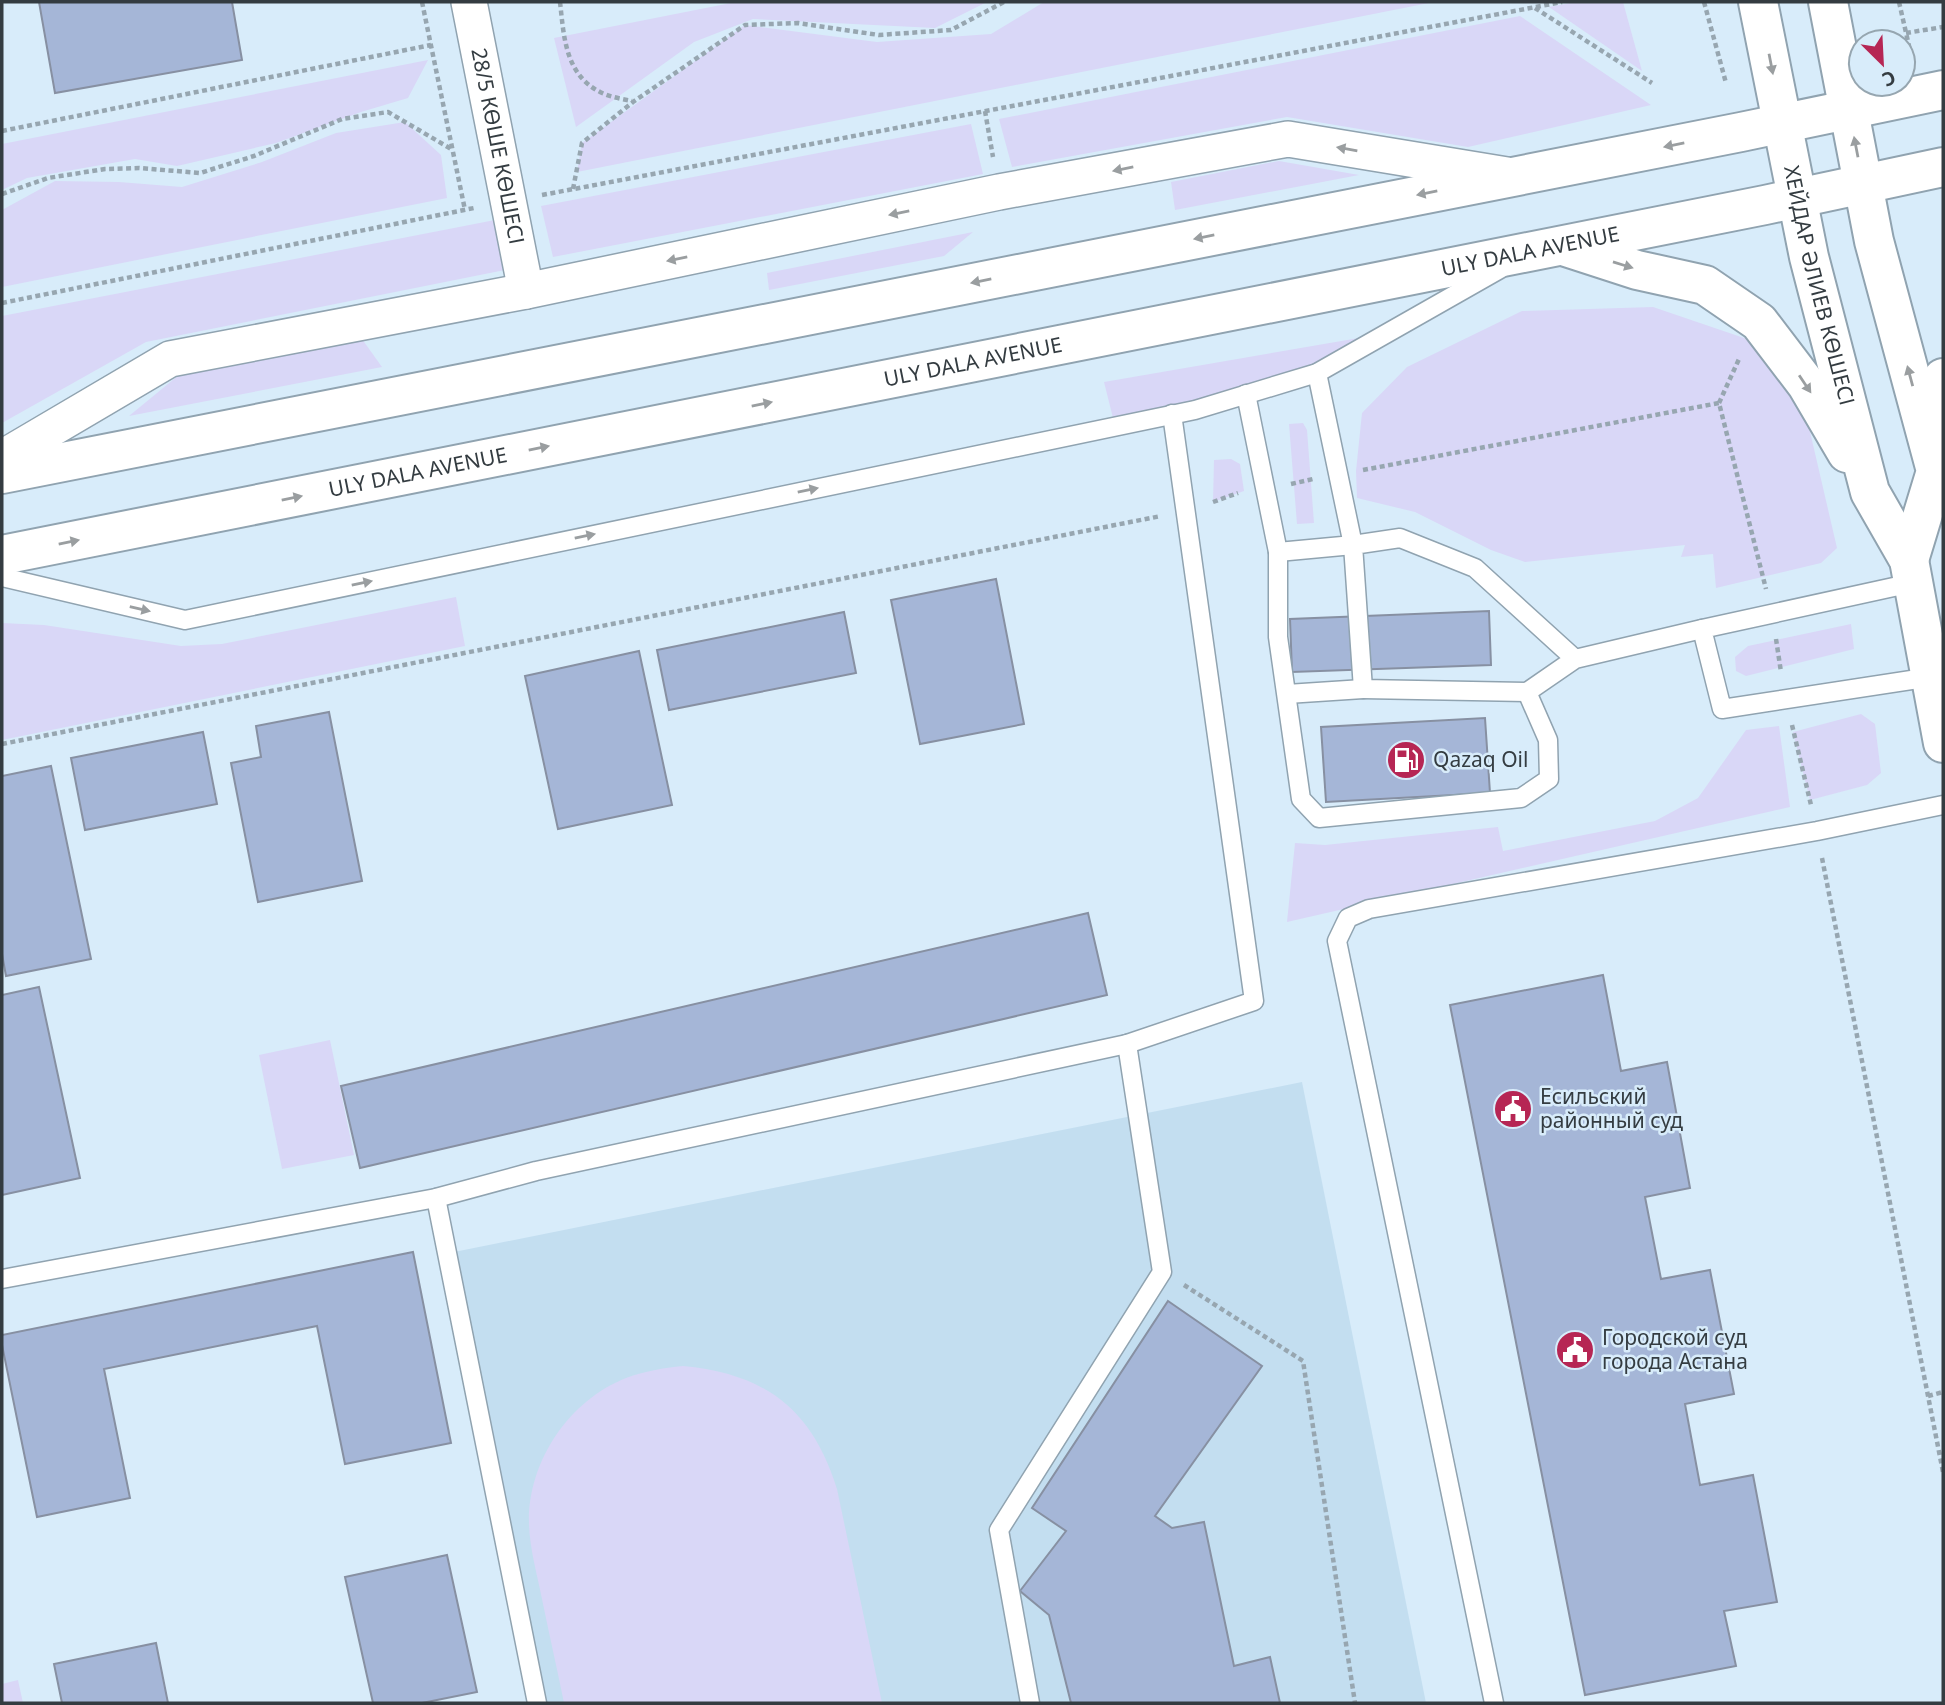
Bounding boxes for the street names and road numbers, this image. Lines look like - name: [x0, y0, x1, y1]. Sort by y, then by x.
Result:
- street label: 28/5 КӨШЕ КӨШЕСІ: [465, 46, 531, 247]
- street label: ХЕЙДАР ӘЛИЕВ КӨШЕСІ: [1778, 163, 1862, 408]
- street label: ULY DALA AVENUE: [1438, 219, 1622, 282]
- street label: ULY DALA AVENUE: [881, 330, 1064, 393]
- street label: ULY DALA AVENUE: [326, 440, 509, 503]

